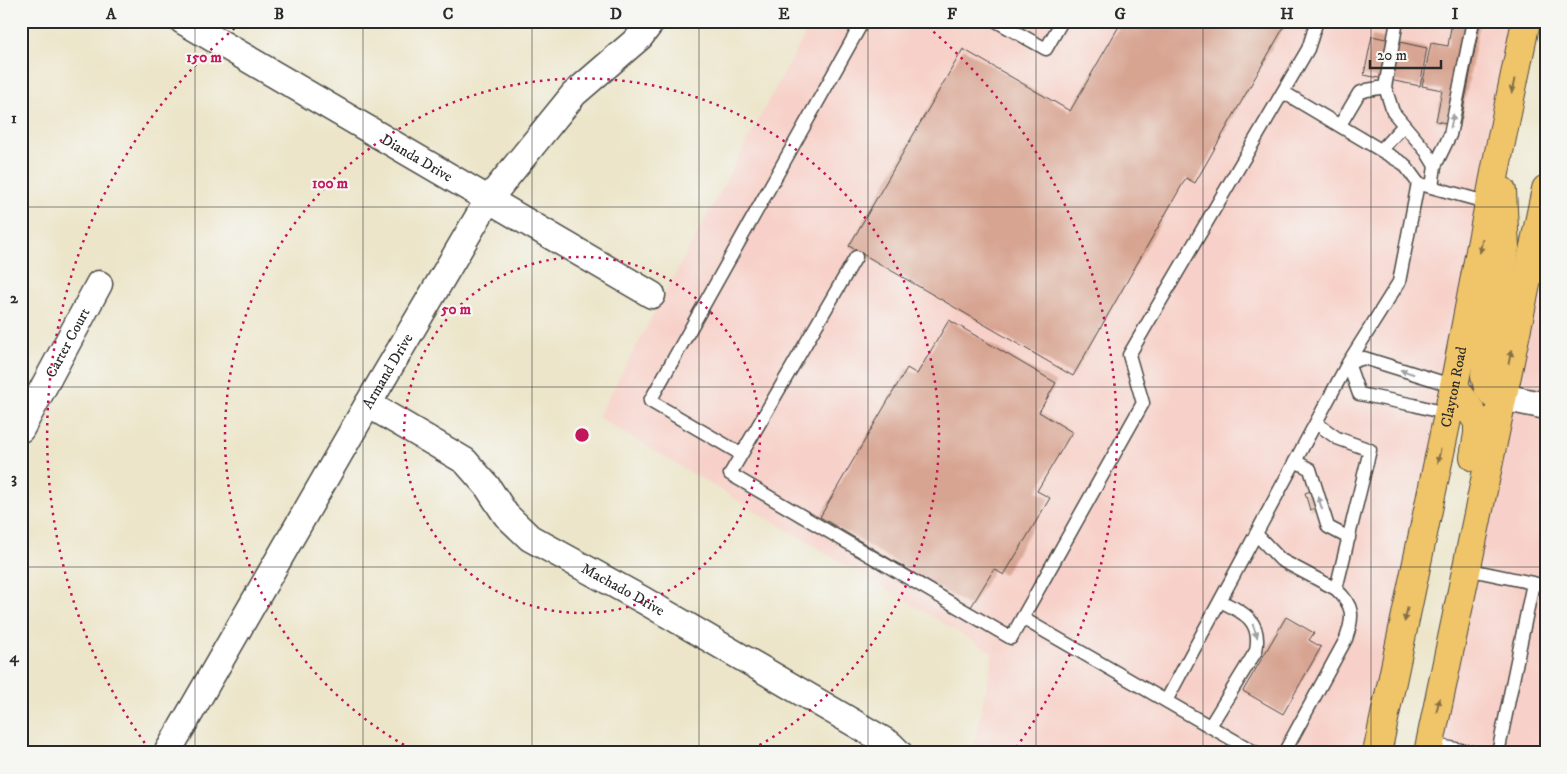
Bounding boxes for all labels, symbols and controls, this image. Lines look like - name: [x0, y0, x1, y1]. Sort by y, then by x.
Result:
- text: A: [105, 4, 117, 24]
- text: B: [274, 4, 284, 24]
- text: C: [443, 4, 453, 24]
- text: D: [610, 4, 622, 24]
- text: E: [778, 4, 790, 24]
- text: F: [947, 4, 957, 24]
- text: G: [1114, 4, 1126, 24]
- text: H: [1280, 4, 1294, 24]
- text: I: [1452, 4, 1459, 24]
- scale bar: [1370, 38, 1441, 70]
- text: 20 m: [1377, 46, 1407, 65]
- text: 150 m: [186, 48, 222, 67]
- one-way arrow: [1509, 79, 1517, 94]
- text: 1: [11, 108, 17, 128]
- one-way arrow: [1449, 113, 1457, 129]
- street label: Dianda Drive: [378, 129, 456, 186]
- text: 100 m: [312, 174, 349, 193]
- one-way arrow: [1477, 238, 1485, 253]
- text: 2: [10, 288, 19, 308]
- text: 50 m: [440, 300, 472, 319]
- street label: Carter Court: [41, 304, 94, 381]
- street label: Armand Drive: [358, 330, 417, 412]
- street label: Clayton Road: [1436, 344, 1471, 429]
- one-way arrow: [1507, 349, 1515, 365]
- one-way arrow: [1400, 368, 1415, 376]
- centre of rings: [573, 426, 591, 444]
- one-way arrow: [1435, 449, 1443, 464]
- text: 3: [11, 468, 17, 488]
- one-way arrow: [1316, 495, 1324, 510]
- street label: Machado Drive: [578, 559, 668, 620]
- one-way arrow: [1402, 608, 1410, 623]
- one-way arrow: [1251, 624, 1259, 639]
- text: 4: [8, 647, 19, 667]
- one-way arrow: [1434, 697, 1442, 713]

